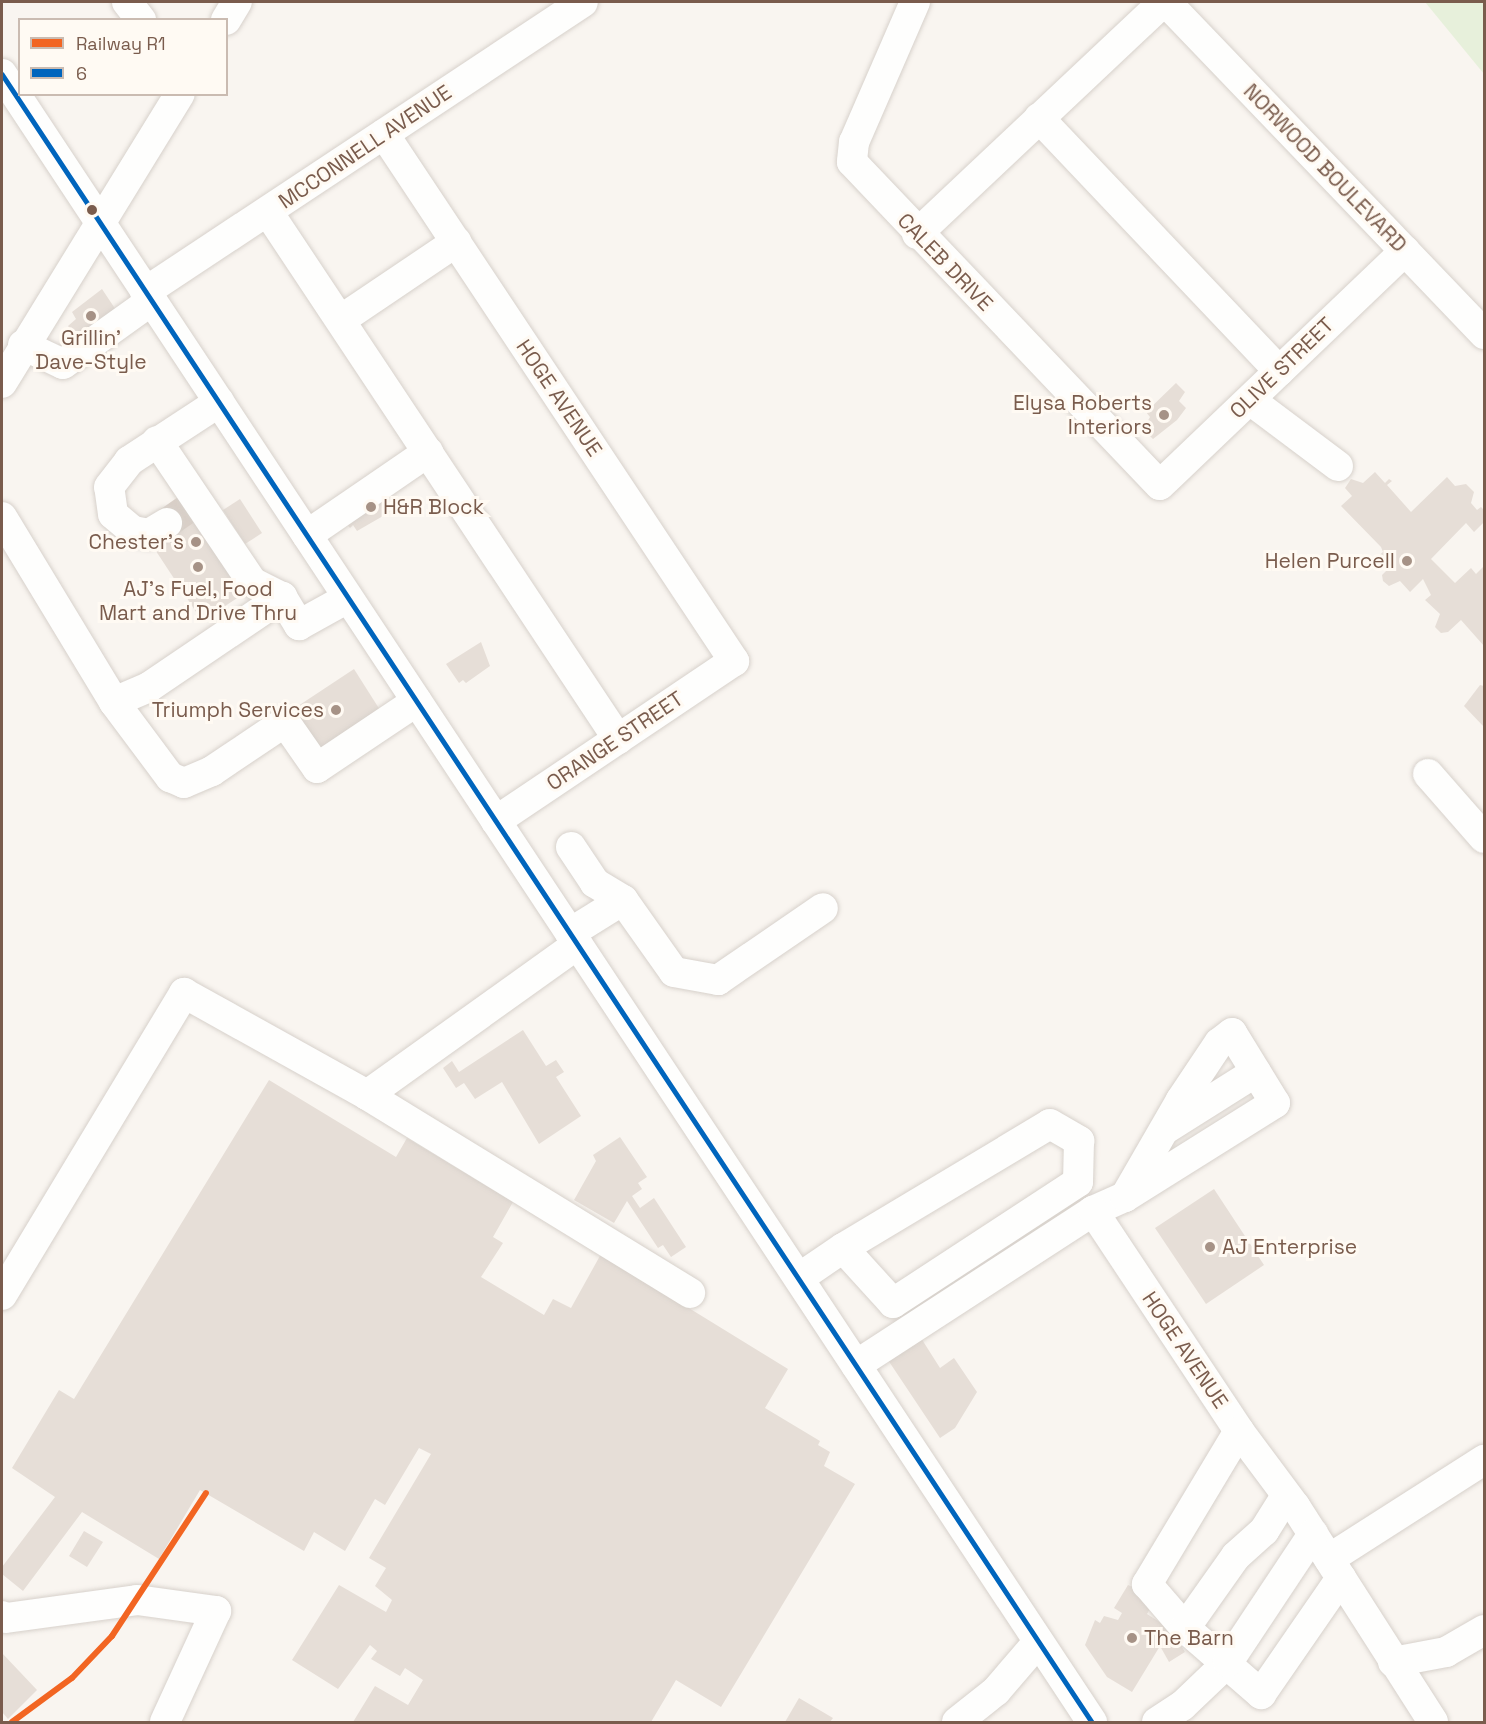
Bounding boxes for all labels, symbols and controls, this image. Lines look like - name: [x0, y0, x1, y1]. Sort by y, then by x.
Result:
- legend: [18, 18, 228, 96]
- text: Railway R1: [76, 32, 165, 55]
- text: 6: [76, 62, 87, 85]
- street label: NORWOOD BOULEVARD: [1238, 79, 1412, 257]
- street label: MCCONNELL AVENUE: [273, 80, 457, 214]
- unlabelled marker: [86, 204, 98, 216]
- street label: CALEB DRIVE: [892, 208, 998, 316]
- marker: Grillin' Dave-Style: [84, 309, 98, 323]
- street label: OLIVE STREET: [1225, 312, 1339, 424]
- place label: Grillin' Dave-Style: [35, 325, 147, 375]
- street label: HOGE AVENUE: [511, 335, 607, 461]
- place label: Elysa Roberts Interiors: [1013, 390, 1152, 440]
- marker: Elysa Roberts Interiors: [1157, 408, 1171, 422]
- place label: H&R Block: [383, 494, 484, 520]
- marker: H&R Block: [364, 500, 378, 514]
- place label: Chester's: [88, 529, 184, 555]
- marker: Chester's: [189, 535, 203, 549]
- place label: Helen Purcell: [1265, 548, 1395, 574]
- marker: Helen Purcell: [1400, 554, 1414, 568]
- marker: AJ’s Fuel, Food Mart and Drive Thru: [191, 560, 205, 574]
- place label: AJ’s Fuel, Food Mart and Drive Thru: [99, 576, 297, 626]
- street label: ORANGE STREET: [542, 686, 688, 796]
- place label: Triumph Services: [152, 697, 324, 723]
- marker: Triumph Services: [329, 703, 343, 717]
- place label: AJ Enterprise: [1222, 1234, 1357, 1260]
- marker: AJ Enterprise: [1203, 1240, 1217, 1254]
- street label: HOGE AVENUE: [1137, 1287, 1233, 1413]
- place label: The Barn: [1144, 1625, 1234, 1651]
- marker: The Barn: [1125, 1631, 1139, 1645]

